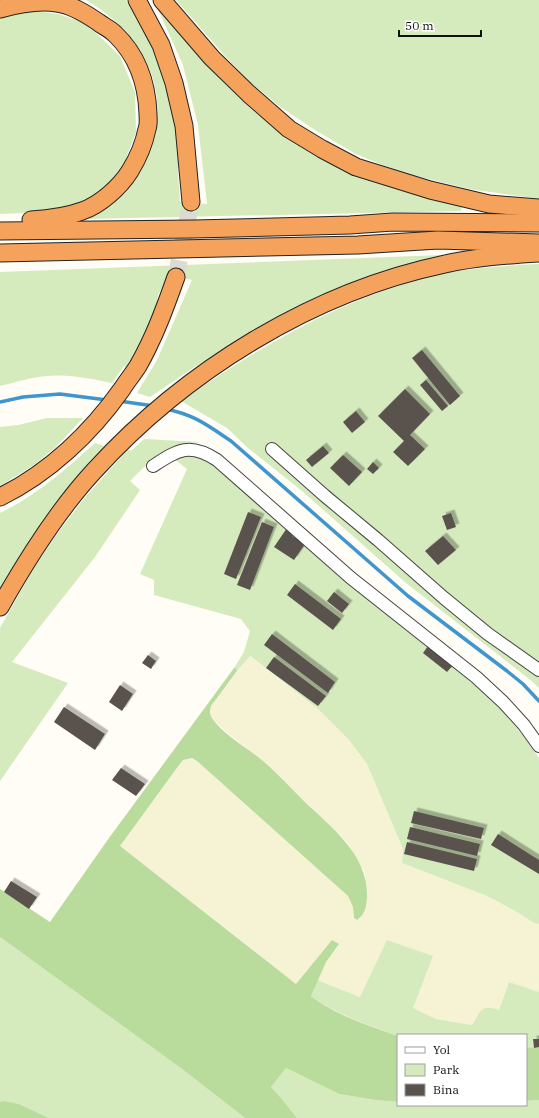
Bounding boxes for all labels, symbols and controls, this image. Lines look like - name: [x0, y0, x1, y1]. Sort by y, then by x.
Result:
- scale bar: [399, 12, 481, 38]
- text: 50 m: [405, 18, 434, 33]
- legend: [397, 1034, 527, 1106]
- text: Yol: [433, 1042, 451, 1057]
- text: Park: [433, 1062, 459, 1077]
- text: Bina: [433, 1082, 459, 1097]

